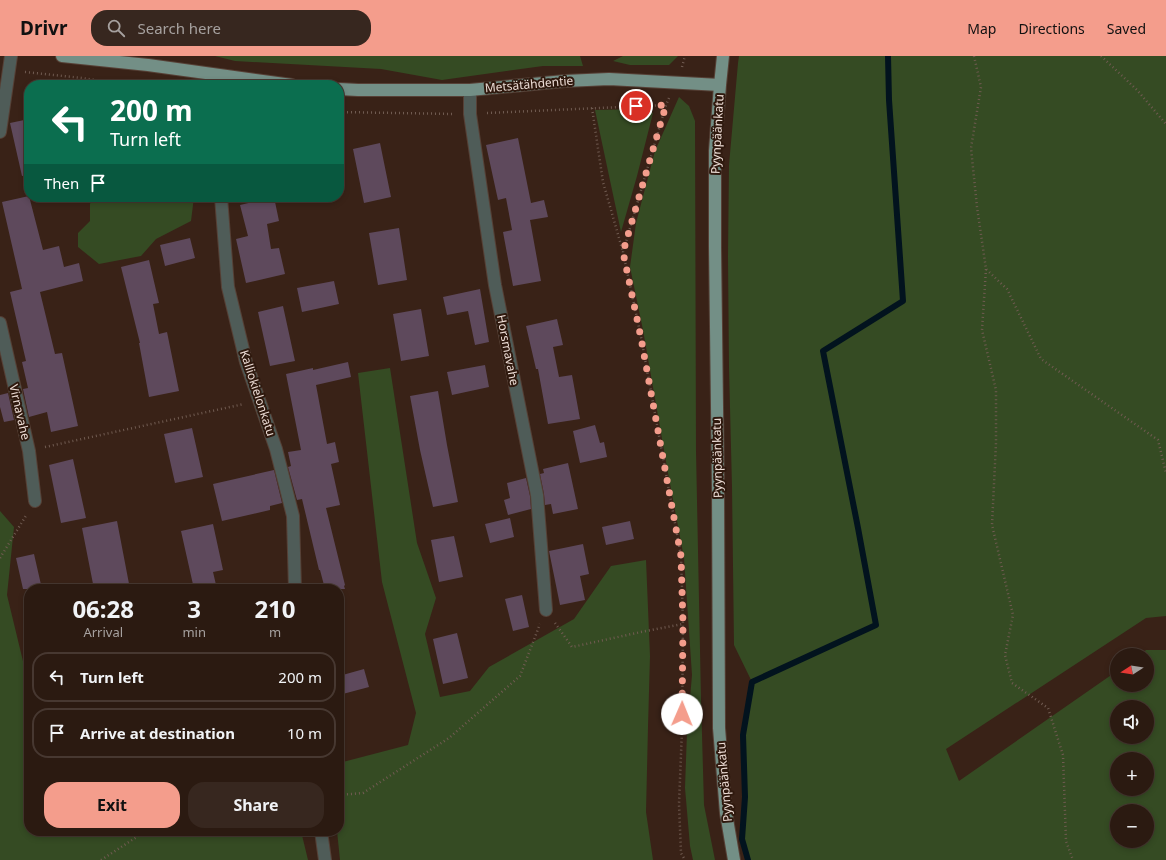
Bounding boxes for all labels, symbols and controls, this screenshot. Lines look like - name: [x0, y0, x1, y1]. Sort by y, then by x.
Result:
- search box: [91, 10, 371, 46]
- text: Drivr: [20, 15, 67, 41]
- icon: search: [105, 17, 127, 39]
- text: Search here: [137, 18, 221, 38]
- text: Map: [967, 19, 996, 38]
- text: Directions: [1018, 19, 1085, 38]
- text: Saved: [1107, 19, 1146, 38]
- street label: Metsätähdentie: [484, 72, 574, 96]
- pin: [619, 89, 653, 123]
- text: 200 m: [110, 91, 193, 129]
- street label: Pyynpäänkatu: [706, 94, 728, 174]
- icon: arrive: [625, 95, 647, 117]
- icon: left: [44, 96, 96, 148]
- text: Turn left: [110, 127, 181, 151]
- icon: arrive: [87, 172, 109, 194]
- text: Then: [44, 173, 79, 193]
- street label: Horsmavahe: [493, 313, 523, 387]
- street label: Kalliokielonkatu: [236, 348, 280, 438]
- street label: Virnavahe: [5, 383, 35, 442]
- street label: Pyynpäänkatu: [708, 418, 726, 498]
- text: 06:28: [72, 592, 134, 625]
- text: 3: [187, 592, 201, 625]
- text: 210: [254, 592, 296, 625]
- text: Arrival: [83, 623, 123, 641]
- text: min: [182, 623, 206, 641]
- text: m: [269, 623, 281, 641]
- north arrow: [1110, 648, 1154, 692]
- map controls: [1110, 648, 1154, 848]
- icon: left: [46, 666, 68, 688]
- text: Turn left: [80, 667, 144, 687]
- text: 200 m: [278, 667, 322, 687]
- position arrow: [661, 693, 703, 735]
- button: sound: [1110, 700, 1154, 744]
- icon: arrive: [46, 722, 68, 744]
- text: Arrive at destination: [80, 723, 235, 743]
- text: 10 m: [287, 723, 322, 743]
- street label: Pyynpäänkatu: [712, 741, 736, 823]
- button: +: [1110, 752, 1154, 796]
- button: Exit: [44, 782, 180, 828]
- button: Share: [188, 782, 324, 828]
- button: −: [1110, 804, 1154, 848]

